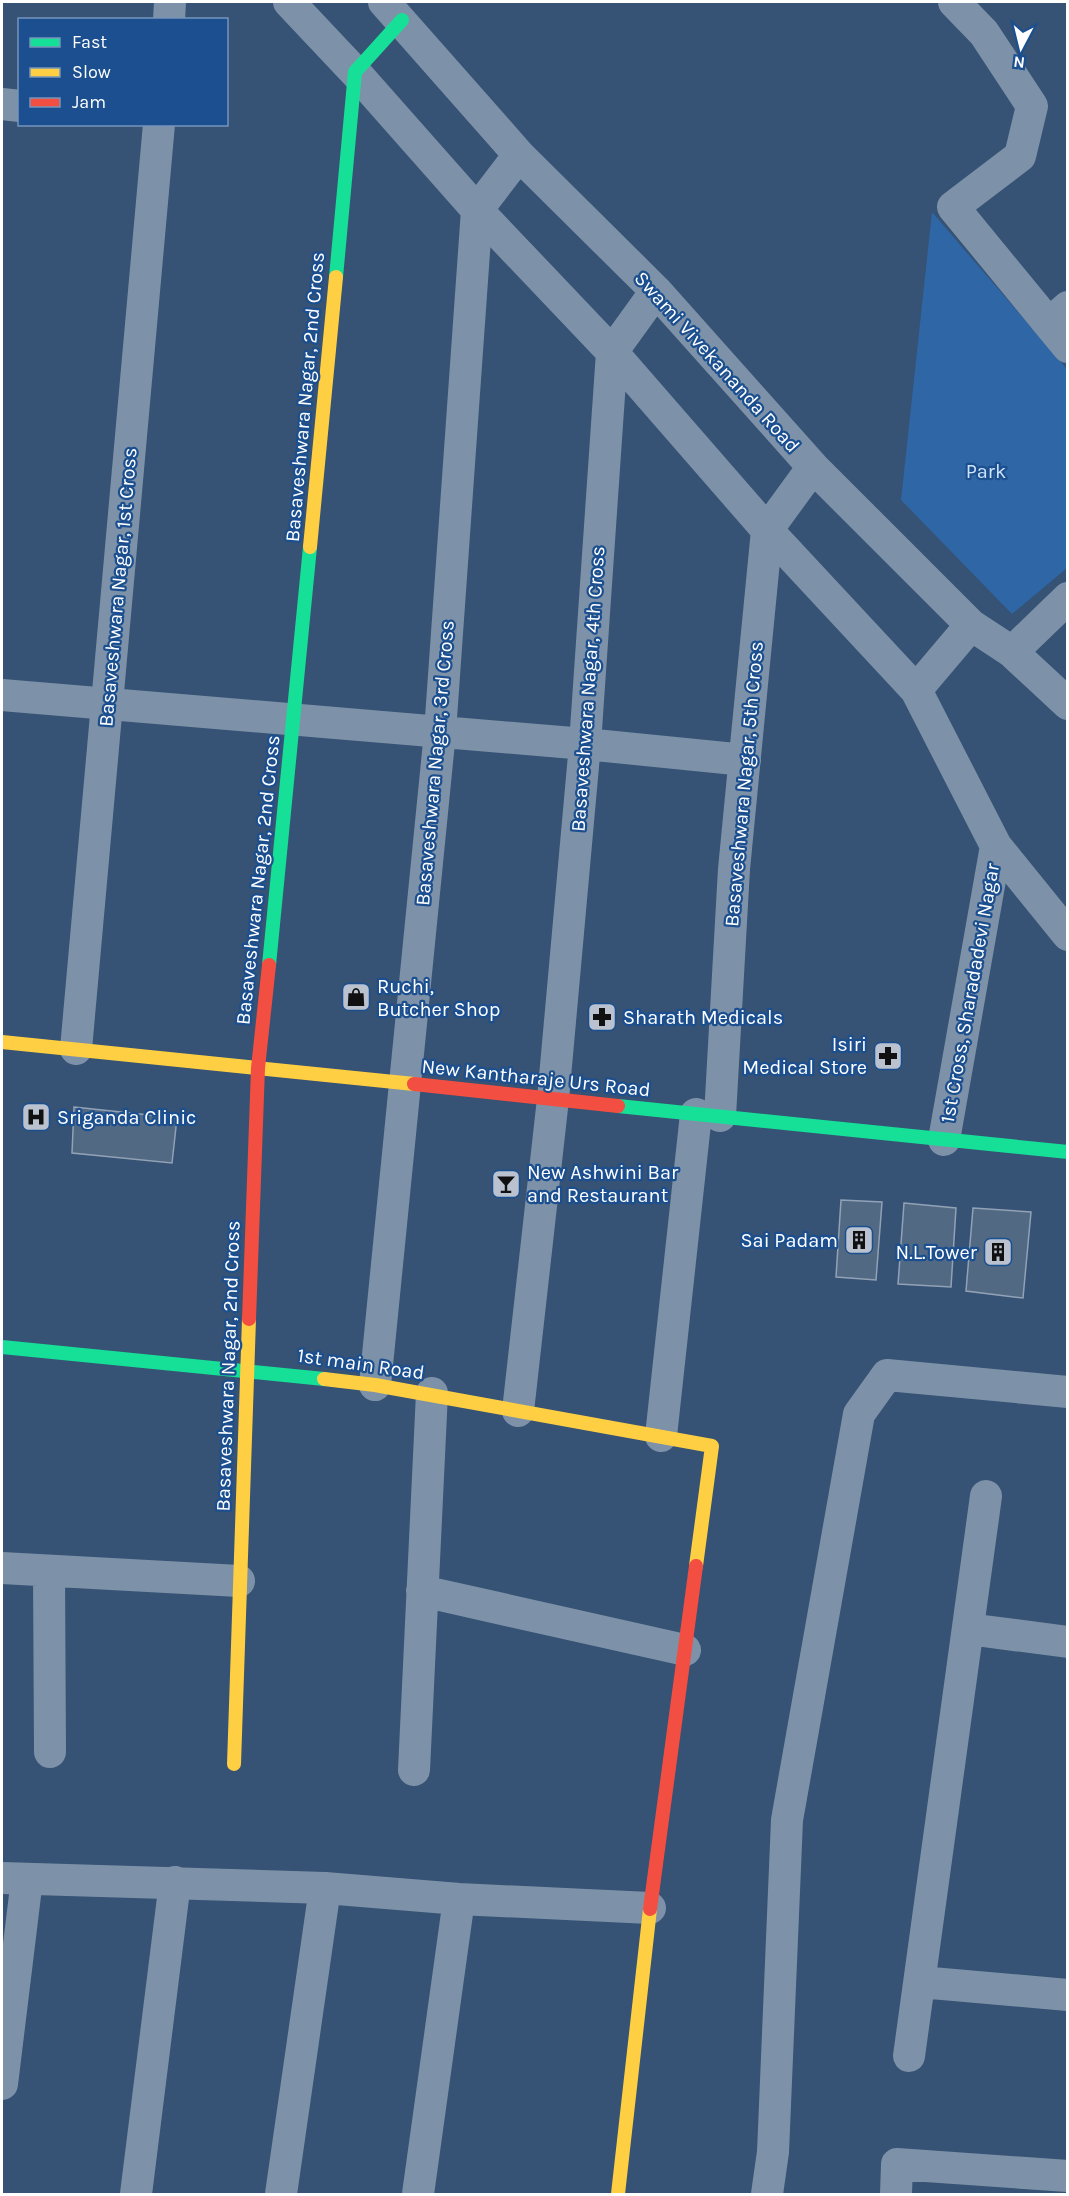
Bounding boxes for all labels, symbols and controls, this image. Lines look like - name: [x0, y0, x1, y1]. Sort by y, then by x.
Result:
- legend: [18, 18, 228, 126]
- north arrow: [991, 18, 1051, 78]
- text: Fast: [72, 31, 107, 53]
- text: N: [1012, 52, 1026, 73]
- text: Slow: [72, 61, 111, 83]
- text: Jam: [72, 91, 106, 113]
- street label: Basaveshwara Nagar, 2nd Cross: [281, 251, 329, 543]
- street label: Swami Vivekananda Road: [630, 267, 804, 457]
- street label: Basaveshwara Nagar, 1st Cross: [94, 446, 142, 728]
- park label: Park: [966, 460, 1006, 483]
- street label: Basaveshwara Nagar, 4th Cross: [567, 545, 609, 833]
- street label: Basaveshwara Nagar, 3rd Cross: [411, 619, 459, 907]
- street label: Basaveshwara Nagar, 5th Cross: [720, 640, 768, 928]
- street label: Basaveshwara Nagar, 2nd Cross: [231, 734, 285, 1026]
- street label: 1st Cross, Sharadadevi Nagar: [936, 861, 1004, 1125]
- place label: Ruchi, Butcher Shop: [377, 975, 500, 1021]
- shop icon: Ruchi, Butcher Shop: [340, 981, 372, 1013]
- pharmacy icon: Sharath Medicals: [586, 1001, 618, 1033]
- place label: Sharath Medicals: [623, 1006, 783, 1029]
- place label: Isiri Medical Store: [742, 1033, 867, 1079]
- pharmacy icon: Isiri Medical Store: [872, 1040, 904, 1072]
- street label: New Kantharaje Urs Road: [420, 1055, 652, 1101]
- hospital icon: Sriganda Clinic: [20, 1101, 52, 1133]
- place label: Sriganda Clinic: [57, 1106, 196, 1129]
- place label: New Ashwini Bar and Restaurant: [527, 1161, 679, 1207]
- bar icon: New Ashwini Bar and Restaurant: [490, 1168, 522, 1200]
- street label: Basaveshwara Nagar, 2nd Cross: [211, 1220, 245, 1512]
- building icon: Sai Padam: [843, 1224, 875, 1256]
- place label: Sai Padam: [741, 1229, 838, 1252]
- building icon: N.L.Tower: [982, 1236, 1014, 1268]
- place label: N.L.Tower: [895, 1241, 978, 1264]
- street label: 1st main Road: [296, 1344, 426, 1384]

